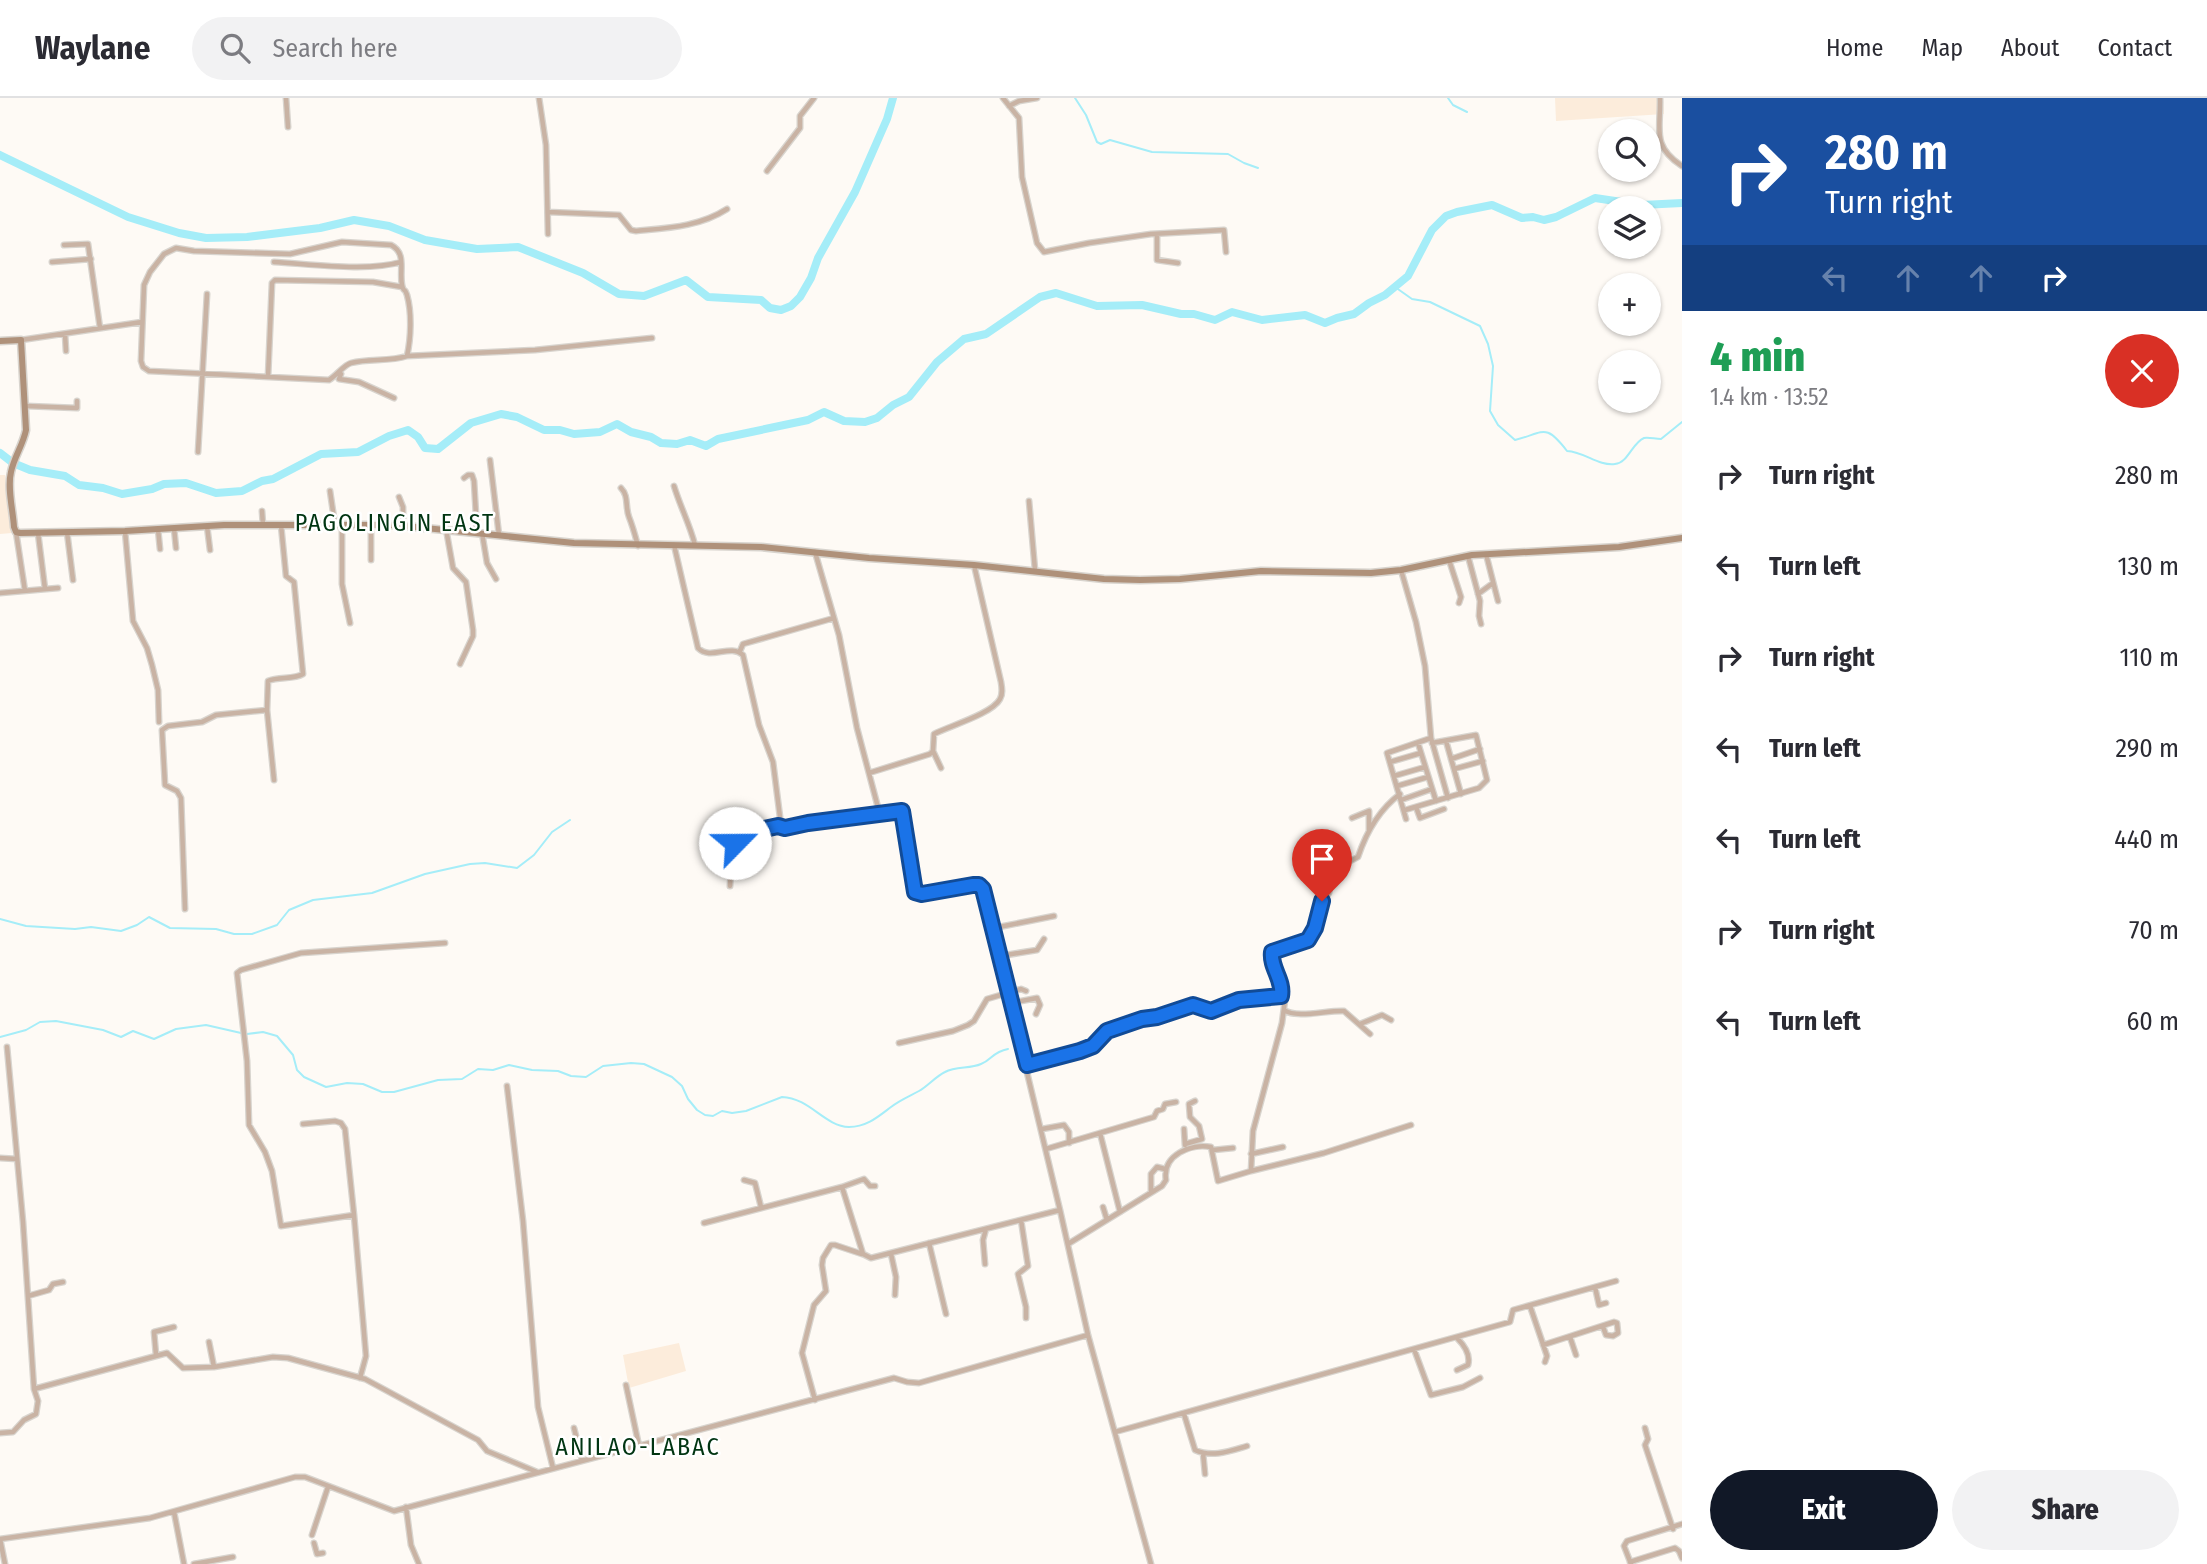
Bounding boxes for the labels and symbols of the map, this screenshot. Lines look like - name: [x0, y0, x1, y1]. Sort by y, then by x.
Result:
- district label: PAGOLINGIN EAST: [295, 509, 495, 537]
- position arrow: [698, 806, 772, 880]
- pin: [1292, 829, 1352, 901]
- district label: ANILAO-LABAC: [555, 1433, 721, 1461]

